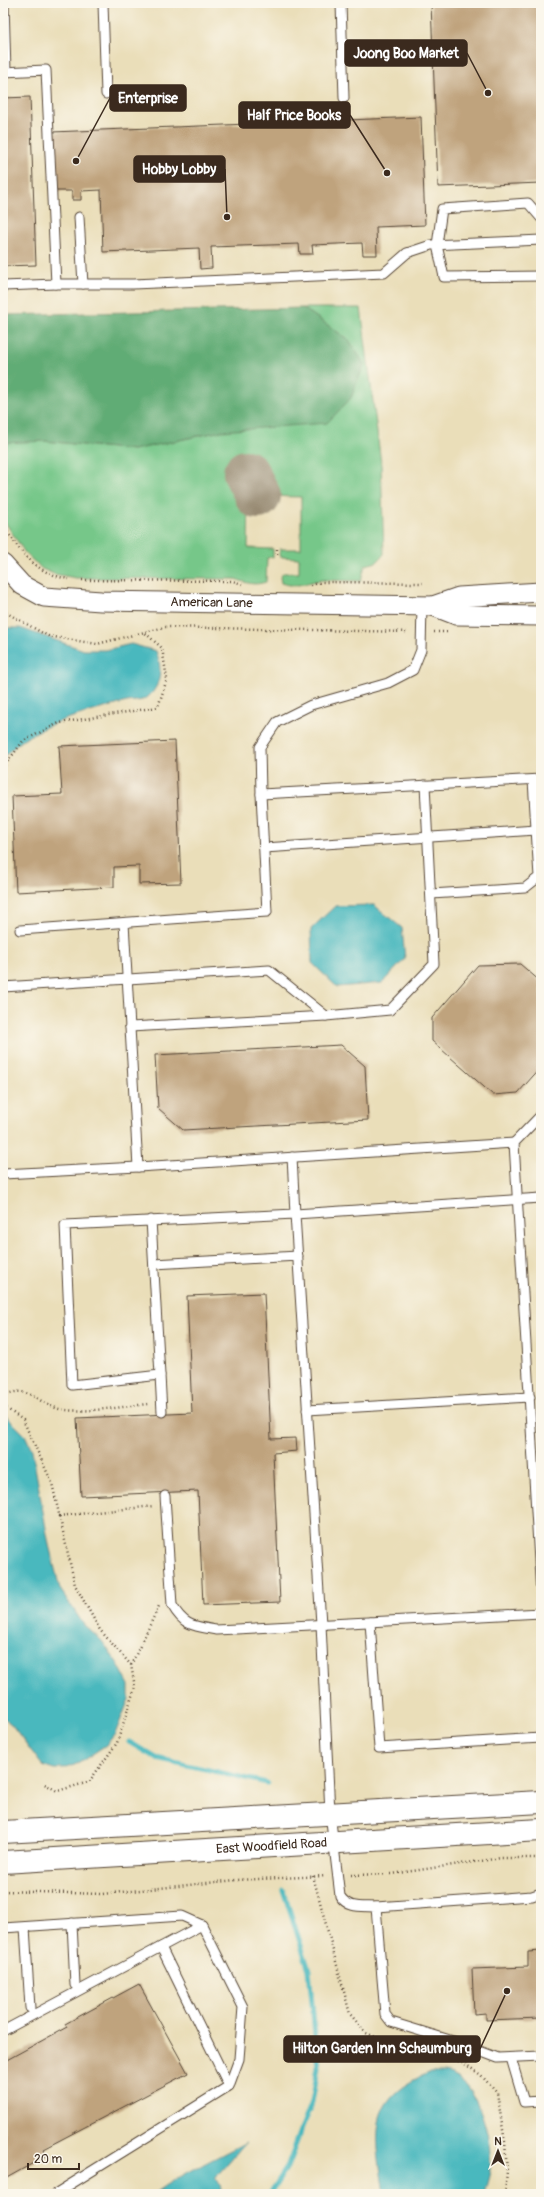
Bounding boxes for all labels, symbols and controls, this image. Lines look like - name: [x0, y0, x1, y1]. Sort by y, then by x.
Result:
- callout: Joong Boo Market: [345, 40, 467, 66]
- text: Joong Boo Market: [353, 45, 459, 62]
- callout: Enterprise: [110, 85, 186, 111]
- text: Enterprise: [118, 90, 179, 107]
- callout: Half Price Books: [239, 102, 350, 128]
- text: Half Price Books: [247, 107, 342, 124]
- callout: Hobby Lobby: [134, 156, 225, 182]
- text: Hobby Lobby: [142, 161, 216, 178]
- street label: American Lane: [170, 594, 253, 611]
- street label: East Woodfield Road: [215, 1835, 328, 1857]
- callout: Hilton Garden Inn Schaumburg: [284, 2036, 480, 2062]
- text: Hilton Garden Inn Schaumburg: [292, 2040, 472, 2057]
- north arrow: [478, 2131, 518, 2171]
- text: N: [494, 2135, 502, 2148]
- scale bar: [28, 2145, 79, 2171]
- text: 20 m: [34, 2152, 63, 2167]

